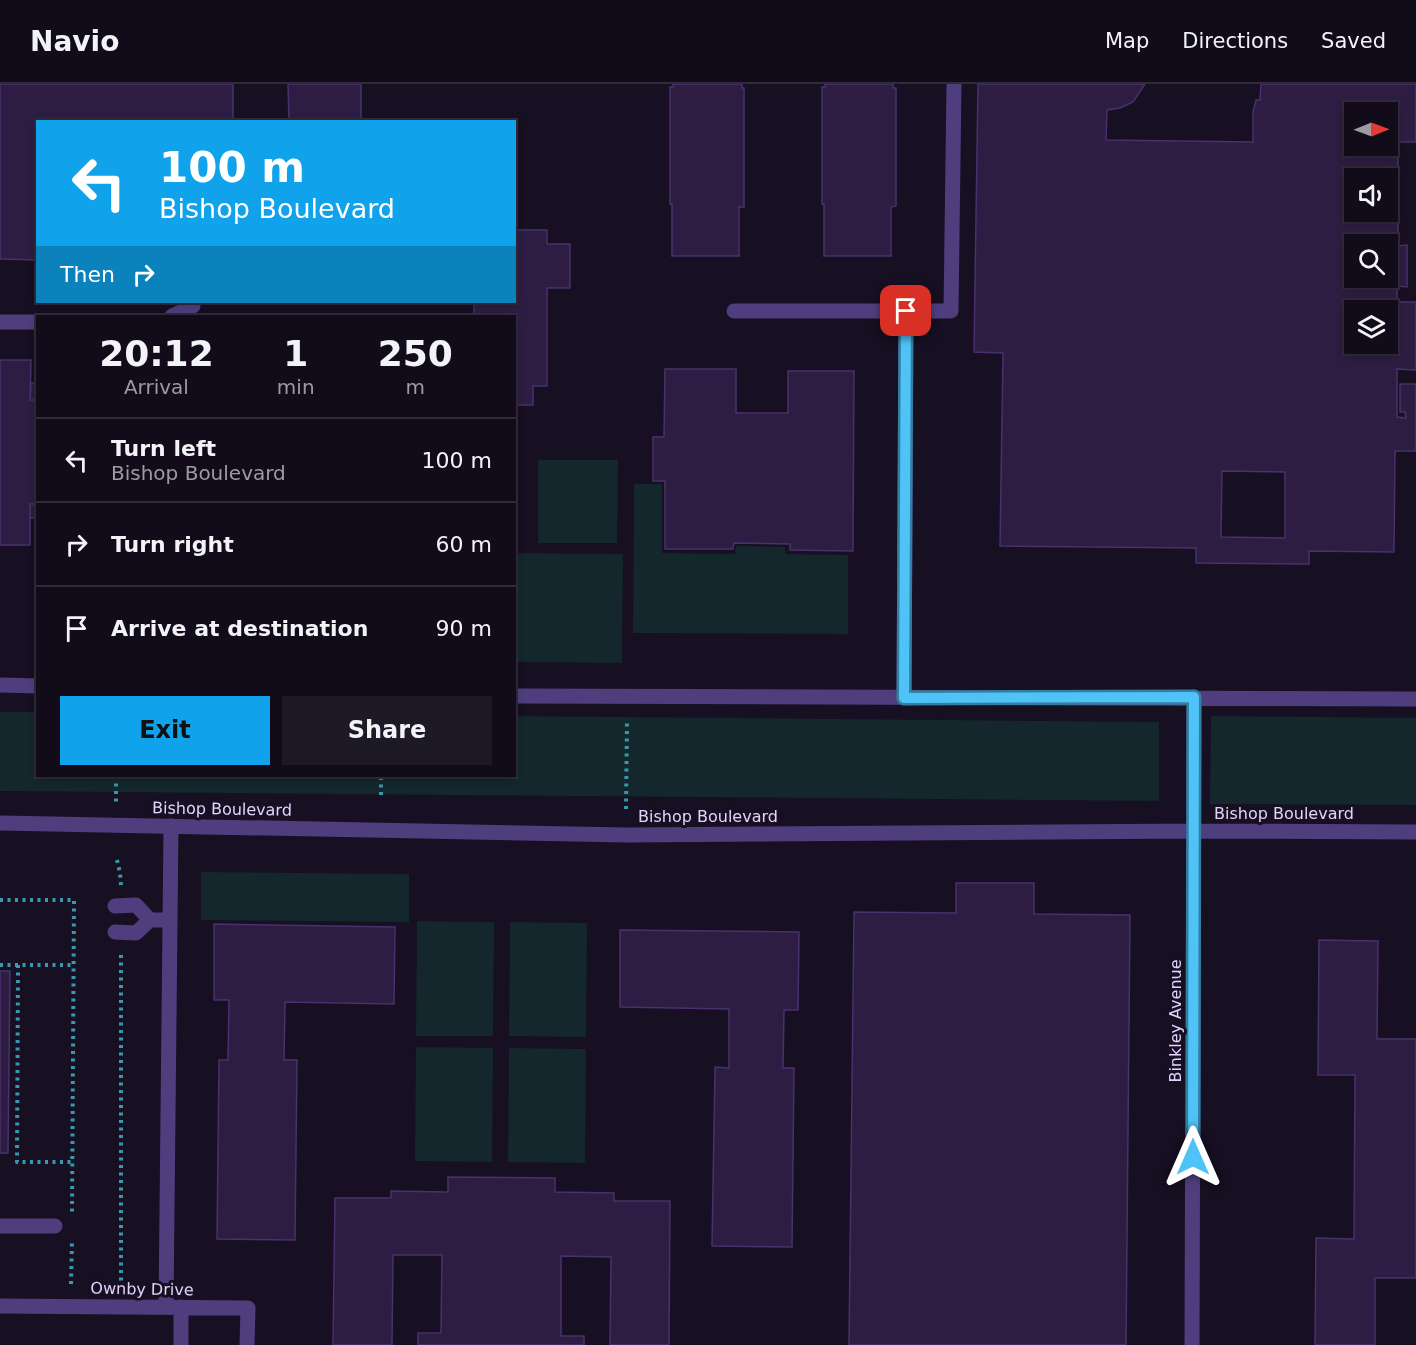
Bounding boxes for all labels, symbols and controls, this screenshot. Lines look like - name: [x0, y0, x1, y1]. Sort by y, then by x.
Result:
- text: Navio: [30, 25, 119, 58]
- text: Map: [1105, 29, 1149, 53]
- text: Directions: [1182, 29, 1288, 53]
- text: Saved: [1321, 29, 1386, 53]
- north arrow: [1344, 102, 1398, 156]
- map controls: [1344, 102, 1398, 354]
- text: 100 m: [159, 143, 305, 192]
- icon: left: [60, 144, 138, 222]
- button: sound: [1344, 168, 1398, 222]
- text: Bishop Boulevard: [159, 193, 395, 224]
- button: search: [1344, 234, 1398, 288]
- icon: right: [127, 258, 160, 291]
- text: Then: [60, 262, 115, 287]
- pin: [880, 285, 931, 336]
- icon: arrive: [889, 294, 922, 327]
- button: layers: [1344, 300, 1398, 354]
- text: 20:12: [99, 333, 214, 374]
- text: 1: [283, 333, 308, 374]
- text: 250: [378, 333, 453, 374]
- text: Arrival: [124, 375, 189, 399]
- text: min: [277, 375, 315, 399]
- text: m: [406, 375, 425, 399]
- text: Turn left: [111, 436, 216, 461]
- icon: left: [60, 444, 93, 477]
- text: 100 m: [422, 448, 492, 473]
- text: Bishop Boulevard: [111, 461, 286, 485]
- icon: right: [60, 528, 93, 561]
- text: Turn right: [111, 532, 234, 557]
- text: 60 m: [436, 532, 492, 557]
- icon: arrive: [60, 612, 93, 645]
- text: Arrive at destination: [111, 616, 368, 641]
- text: 90 m: [436, 616, 492, 641]
- button: Exit: [60, 696, 270, 765]
- button: Share: [282, 696, 492, 765]
- street label: Bishop Boulevard: [152, 798, 292, 820]
- street label: Bishop Boulevard: [1214, 804, 1354, 823]
- street label: Bishop Boulevard: [638, 807, 778, 826]
- street label: Binkley Avenue: [1166, 959, 1185, 1083]
- position arrow: [1161, 1125, 1225, 1189]
- street label: Ownby Drive: [90, 1279, 194, 1299]

